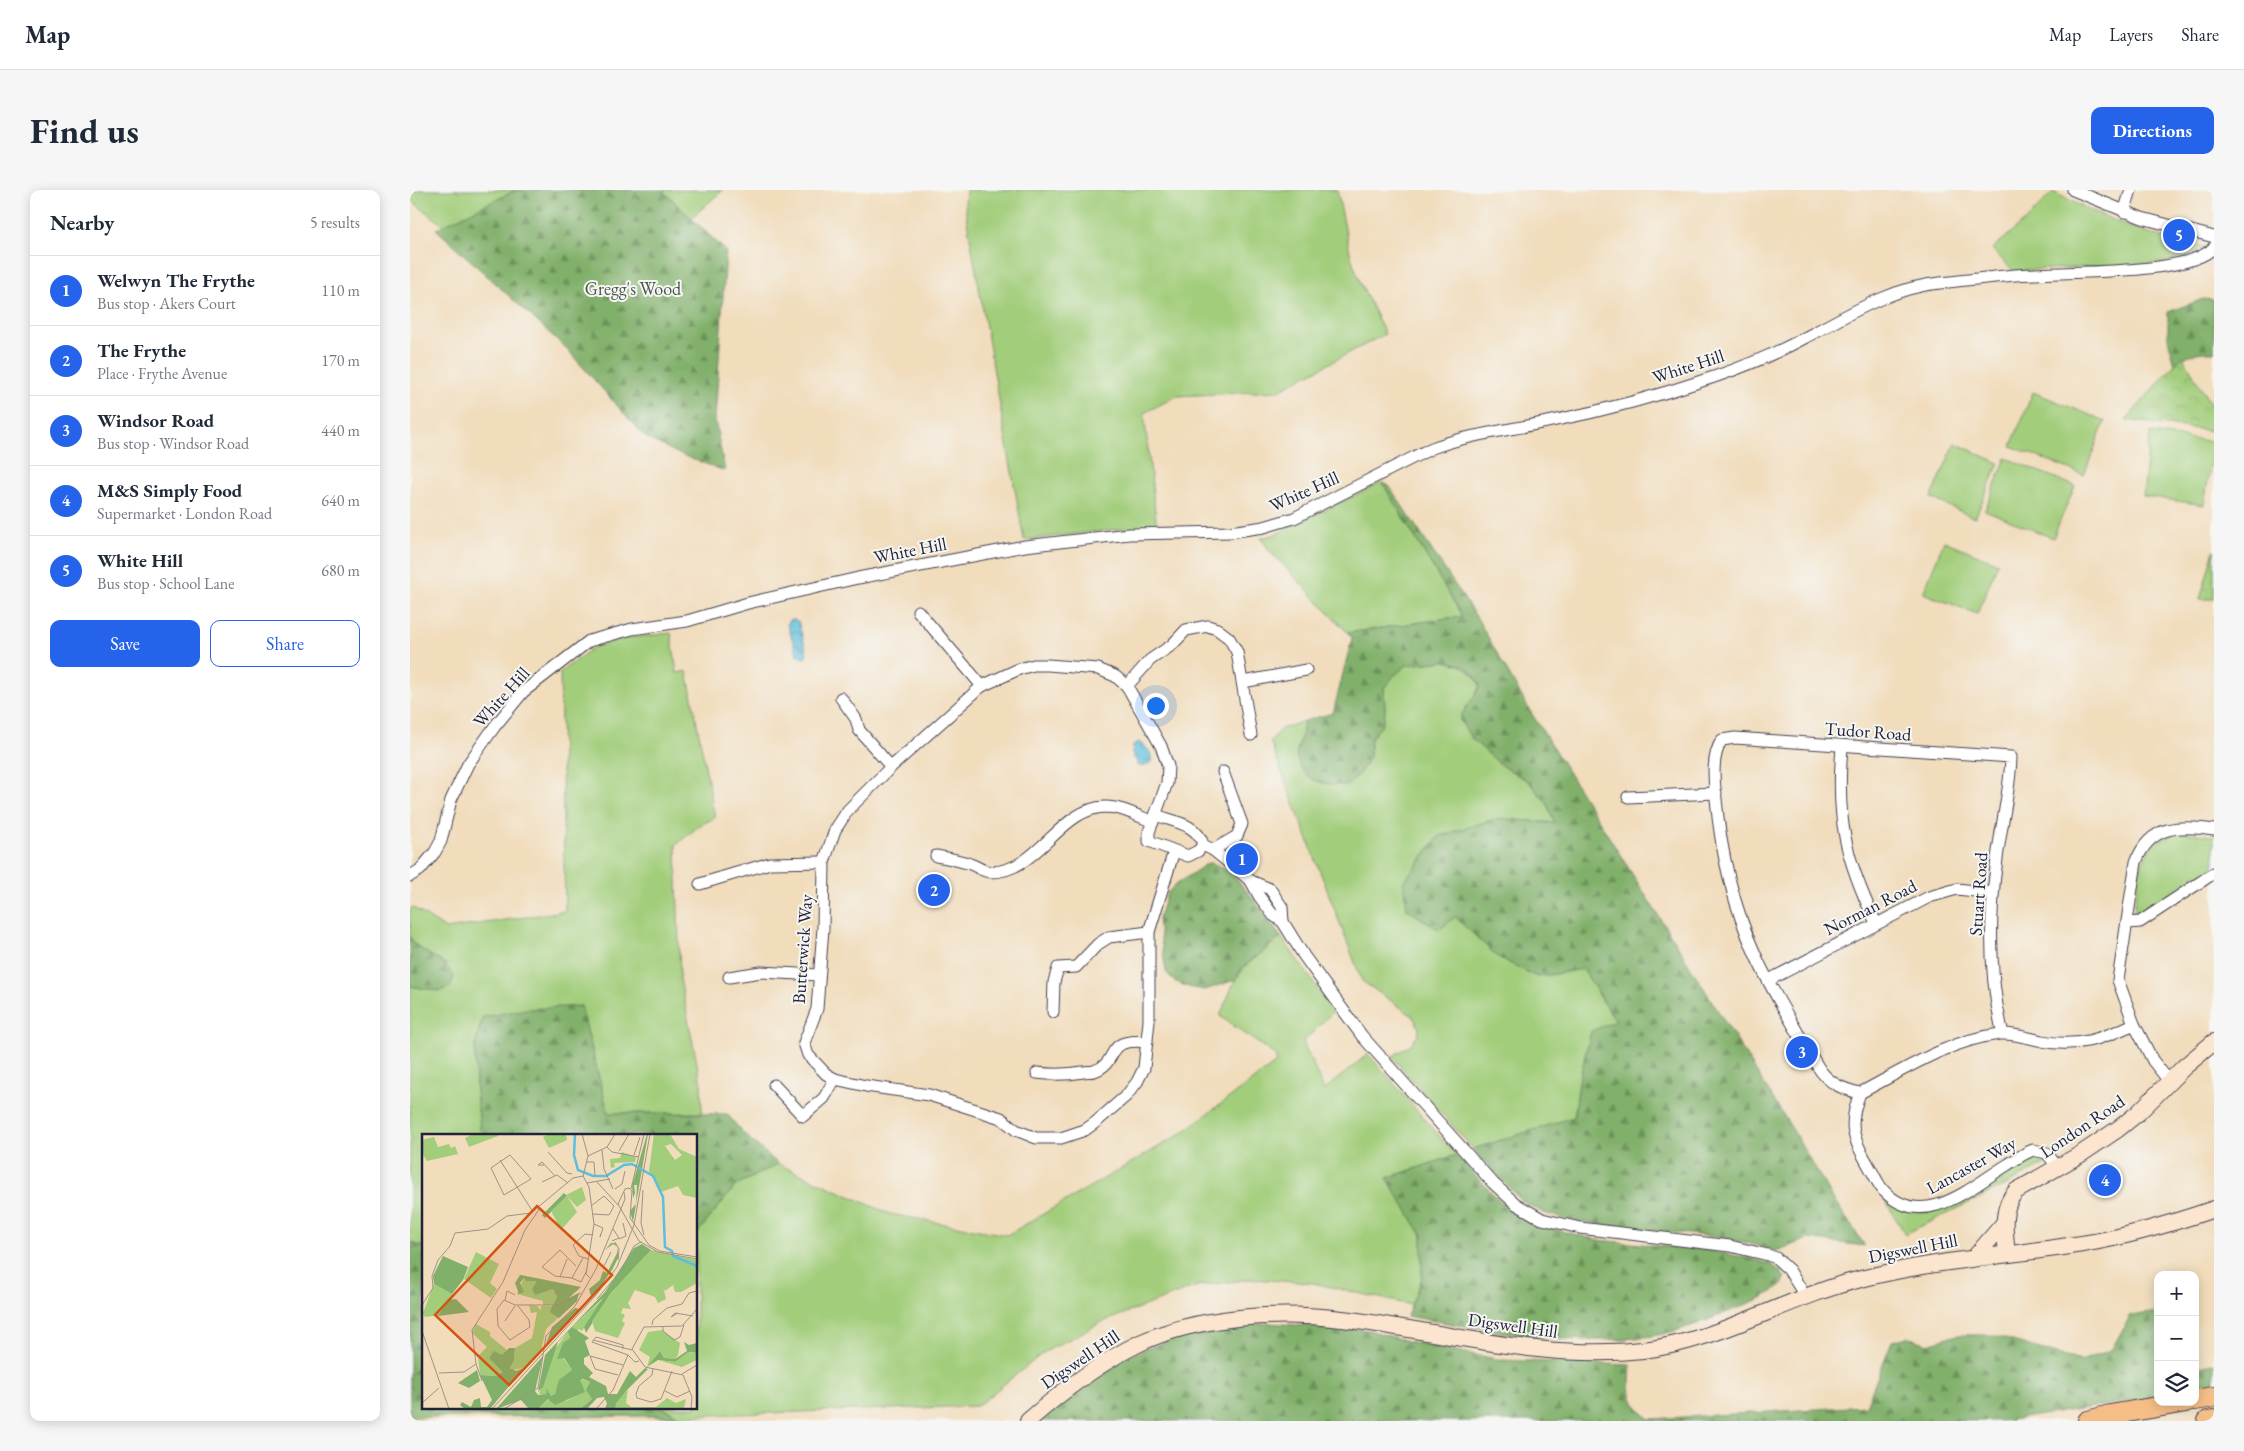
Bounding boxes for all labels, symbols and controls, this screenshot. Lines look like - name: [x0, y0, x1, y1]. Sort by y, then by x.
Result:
- text: Map: [25, 19, 70, 50]
- text: Map: [2049, 23, 2081, 46]
- text: Layers: [2109, 23, 2153, 46]
- text: Share: [2181, 23, 2219, 46]
- button: Directions: [2091, 107, 2214, 154]
- text: Find us: [30, 108, 139, 153]
- text: Nearby: [50, 209, 114, 236]
- text: 5 results: [310, 212, 360, 233]
- pin: 5: [2163, 216, 2195, 254]
- text: Welwyn The Frythe: [97, 268, 255, 293]
- park label: Gregg's Wood: [585, 277, 682, 300]
- text: 1: [62, 280, 70, 301]
- text: 110 m: [321, 280, 360, 301]
- text: Bus stop · Akers Court: [97, 293, 236, 314]
- text: The Frythe: [97, 338, 186, 363]
- street label: White Hill: [1649, 344, 1727, 388]
- text: 2: [62, 350, 70, 371]
- text: 170 m: [321, 350, 360, 371]
- text: Place · Frythe Avenue: [97, 363, 227, 384]
- text: Windsor Road: [97, 408, 214, 433]
- text: 3: [62, 420, 70, 441]
- text: 440 m: [321, 420, 360, 441]
- text: Bus stop · Windsor Road: [97, 433, 249, 454]
- street label: White Hill: [1265, 465, 1343, 517]
- text: M&S Simply Food: [97, 478, 242, 503]
- text: 4: [62, 490, 70, 511]
- text: 640 m: [321, 490, 360, 511]
- text: Supermarket · London Road: [97, 503, 272, 524]
- street label: White Hill: [871, 532, 949, 568]
- text: White Hill: [97, 548, 183, 573]
- text: 5: [62, 560, 70, 581]
- text: 680 m: [321, 560, 360, 581]
- text: Bus stop · School Lane: [97, 573, 234, 594]
- button: Save: [50, 620, 200, 667]
- button: Share: [210, 620, 360, 667]
- street label: White Hill: [468, 662, 534, 732]
- your location: [1143, 693, 1169, 719]
- street label: Tudor Road: [1824, 716, 1913, 746]
- pin: 1: [1226, 840, 1258, 878]
- street label: Stuart Road: [1964, 851, 1992, 937]
- pin: 2: [918, 871, 950, 909]
- street label: Norman Road: [1820, 873, 1921, 940]
- street label: Butterwick Way: [787, 893, 817, 1005]
- pin: 3: [1786, 1033, 1818, 1071]
- street label: London Road: [2035, 1089, 2130, 1163]
- street label: Lancaster Way: [1922, 1131, 2020, 1199]
- inset map: [422, 1134, 698, 1408]
- pin: 4: [2089, 1161, 2121, 1199]
- street label: Digswell Hill: [1866, 1228, 1960, 1268]
- map controls: [2154, 1271, 2199, 1406]
- button: +: [2154, 1271, 2199, 1316]
- street label: Digswell Hill: [1467, 1307, 1559, 1343]
- button: −: [2154, 1316, 2199, 1361]
- street label: Digswell Hill: [1036, 1324, 1124, 1394]
- button: layers: [2154, 1361, 2199, 1406]

